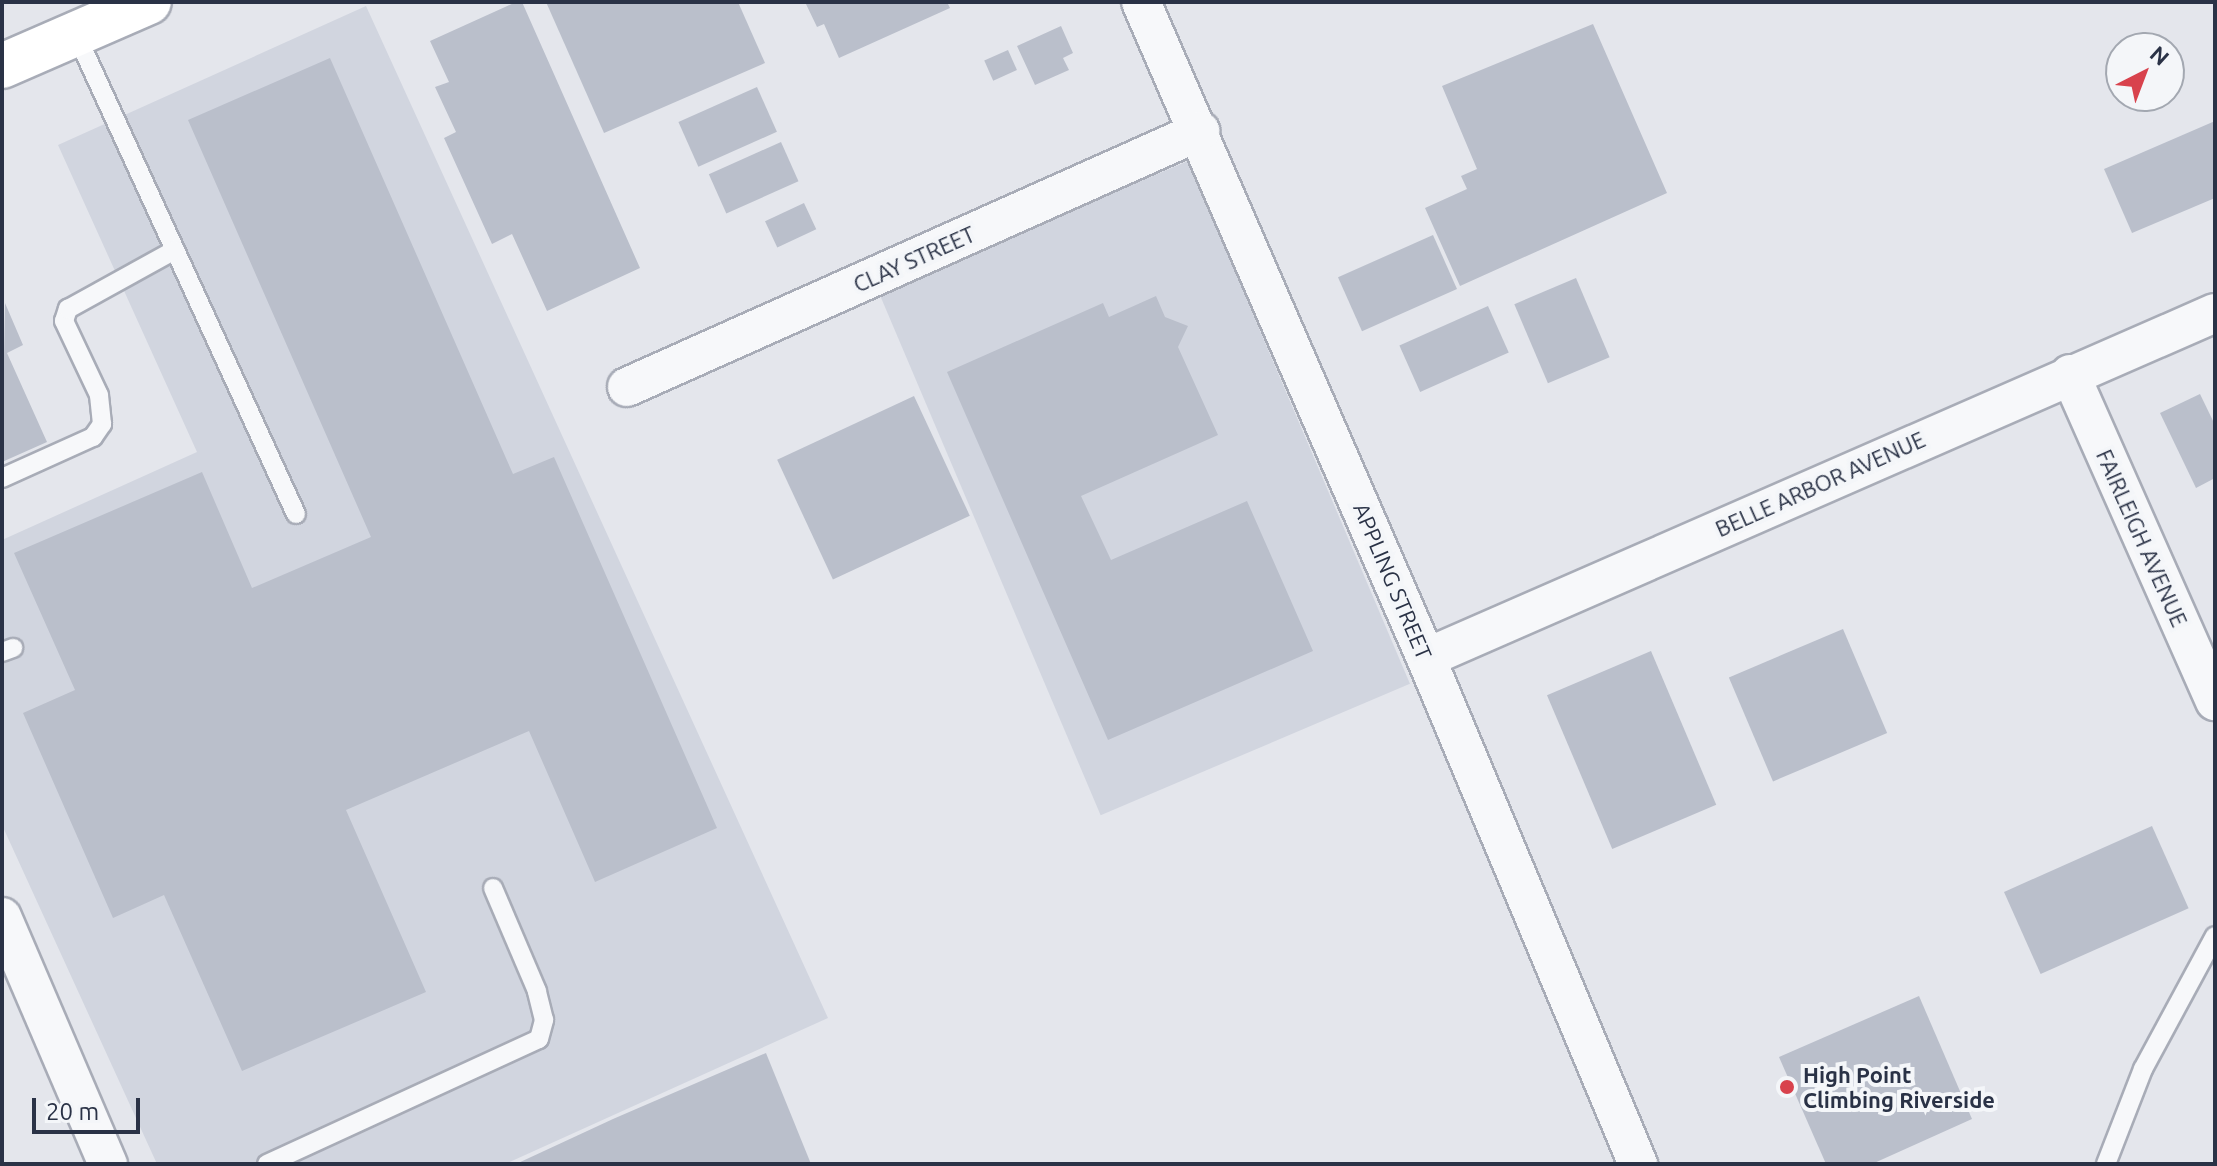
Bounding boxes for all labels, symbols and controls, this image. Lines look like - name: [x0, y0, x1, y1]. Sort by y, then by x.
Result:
- north arrow: [2105, 32, 2185, 112]
- text: N: [2146, 40, 2175, 70]
- street label: CLAY STREET: [849, 220, 979, 298]
- street label: BELLE ARBOR AVENUE: [1711, 426, 1929, 542]
- street label: FAIRLEIGH AVENUE: [2091, 445, 2193, 631]
- street label: APPLING STREET: [1348, 499, 1438, 663]
- place label: High Point Climbing Riverside: [1803, 1061, 1995, 1112]
- marker: High Point Climbing Riverside: [1778, 1078, 1796, 1096]
- scale bar: [36, 1082, 144, 1132]
- text: 20 m: [46, 1098, 99, 1125]

